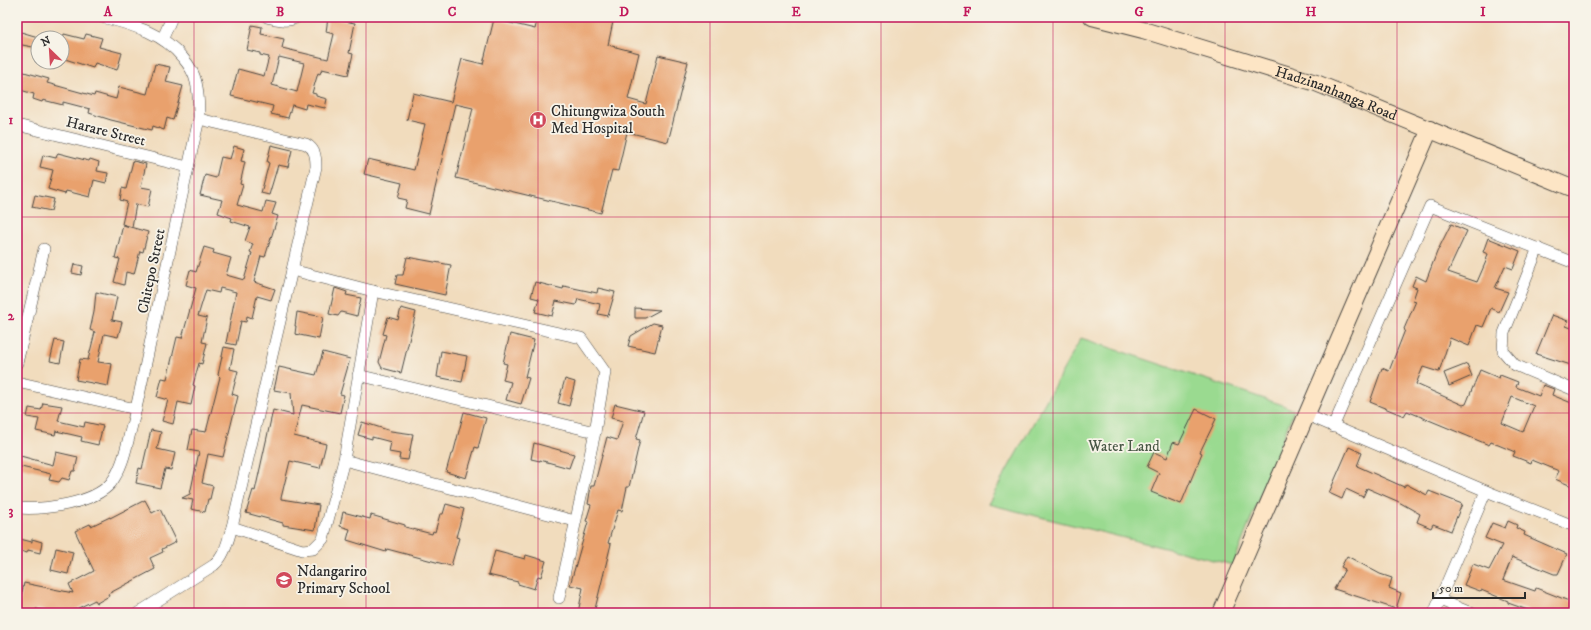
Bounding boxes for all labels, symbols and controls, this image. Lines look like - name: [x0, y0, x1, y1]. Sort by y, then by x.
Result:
- text: A: [103, 4, 113, 20]
- text: B: [276, 4, 284, 20]
- text: C: [448, 4, 457, 20]
- text: D: [619, 4, 629, 20]
- text: E: [791, 4, 801, 20]
- text: F: [963, 4, 972, 20]
- text: G: [1134, 4, 1144, 20]
- text: H: [1306, 4, 1317, 20]
- text: I: [1480, 4, 1486, 20]
- north arrow: [30, 30, 70, 70]
- text: N: [39, 34, 53, 50]
- street label: Hadzinanhanga Road: [1273, 62, 1400, 125]
- place label: Chitungwiza South Med Hospital: [551, 102, 665, 138]
- hospital icon: Chitungwiza South Med Hospital: [528, 110, 548, 130]
- text: 1: [9, 112, 14, 128]
- street label: Harare Street: [64, 112, 148, 151]
- street label: Chitepo Street: [133, 227, 170, 315]
- text: 2: [8, 308, 15, 324]
- park label: Water Land: [1087, 437, 1160, 456]
- text: 3: [9, 503, 14, 519]
- place label: Ndangariro Primary School: [297, 562, 390, 598]
- school or university icon: Ndangariro Primary School: [274, 570, 294, 590]
- scale bar: [1433, 574, 1525, 600]
- text: 50 m: [1439, 581, 1463, 596]

